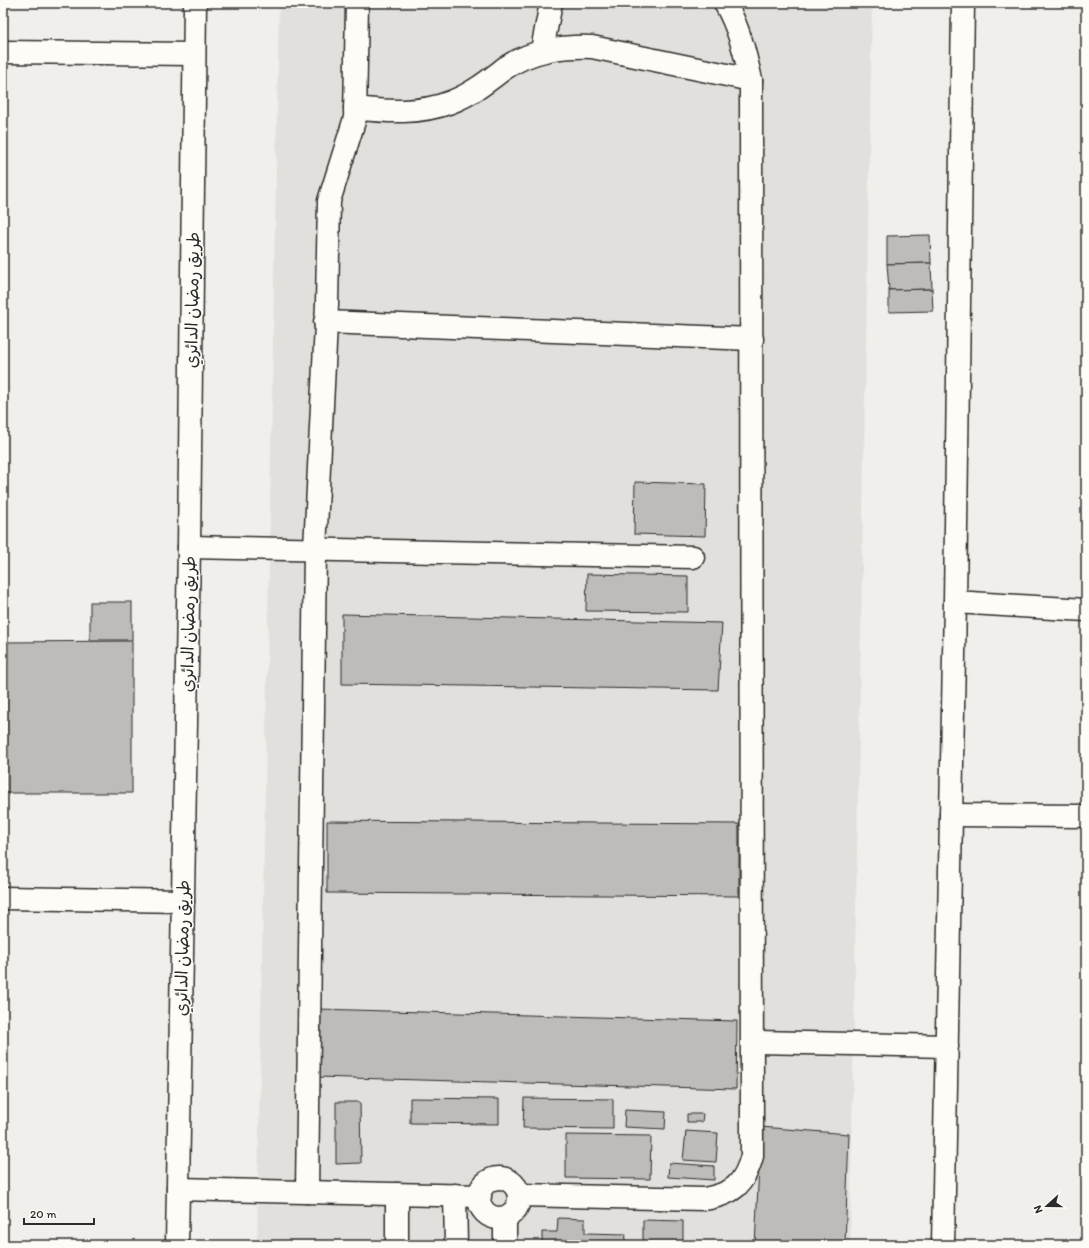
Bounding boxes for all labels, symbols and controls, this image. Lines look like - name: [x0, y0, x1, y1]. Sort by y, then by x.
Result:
- street label: طريق رمضان الدائري: [181, 232, 206, 368]
- street label: طريق رمضان الدائري: [177, 556, 202, 692]
- street label: طريق رمضان الدائري: [171, 880, 196, 1016]
- north arrow: [1027, 1186, 1067, 1226]
- scale bar: [24, 1200, 94, 1226]
- text: N: [1031, 1204, 1046, 1215]
- text: 20 m: [30, 1207, 57, 1221]

